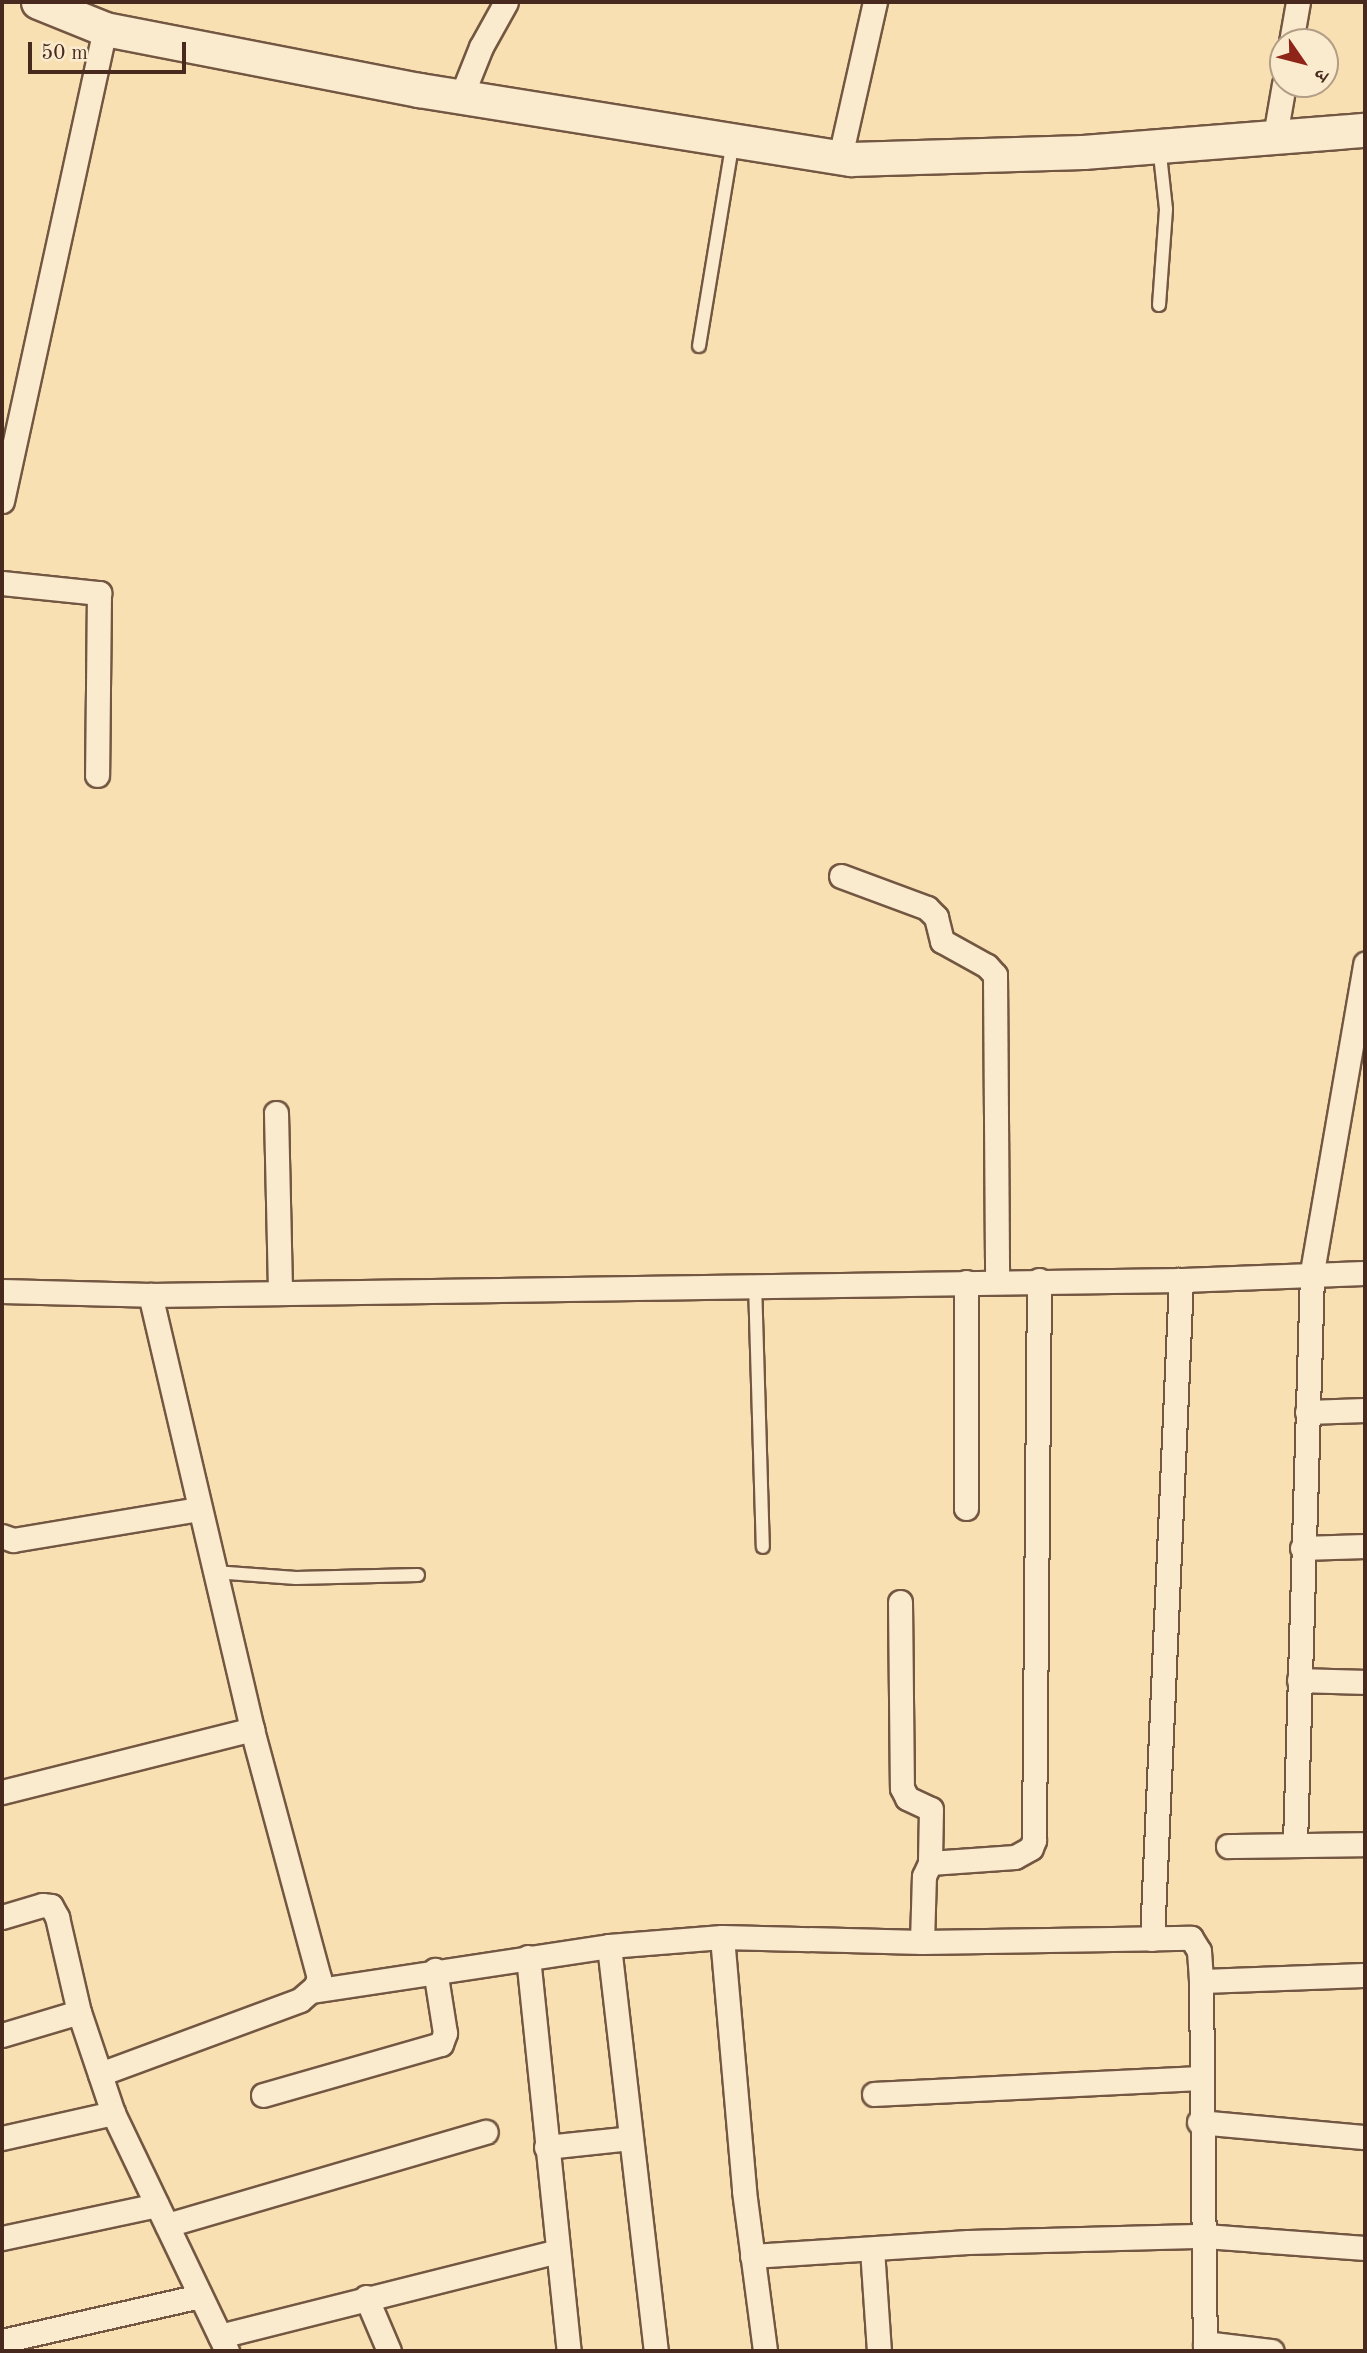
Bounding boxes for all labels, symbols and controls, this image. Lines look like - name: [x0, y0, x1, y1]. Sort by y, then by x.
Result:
- scale bar: [32, 28, 189, 72]
- north arrow: [1269, 28, 1339, 98]
- text: 50 m: [41, 43, 88, 64]
- text: उ: [1309, 65, 1331, 84]

